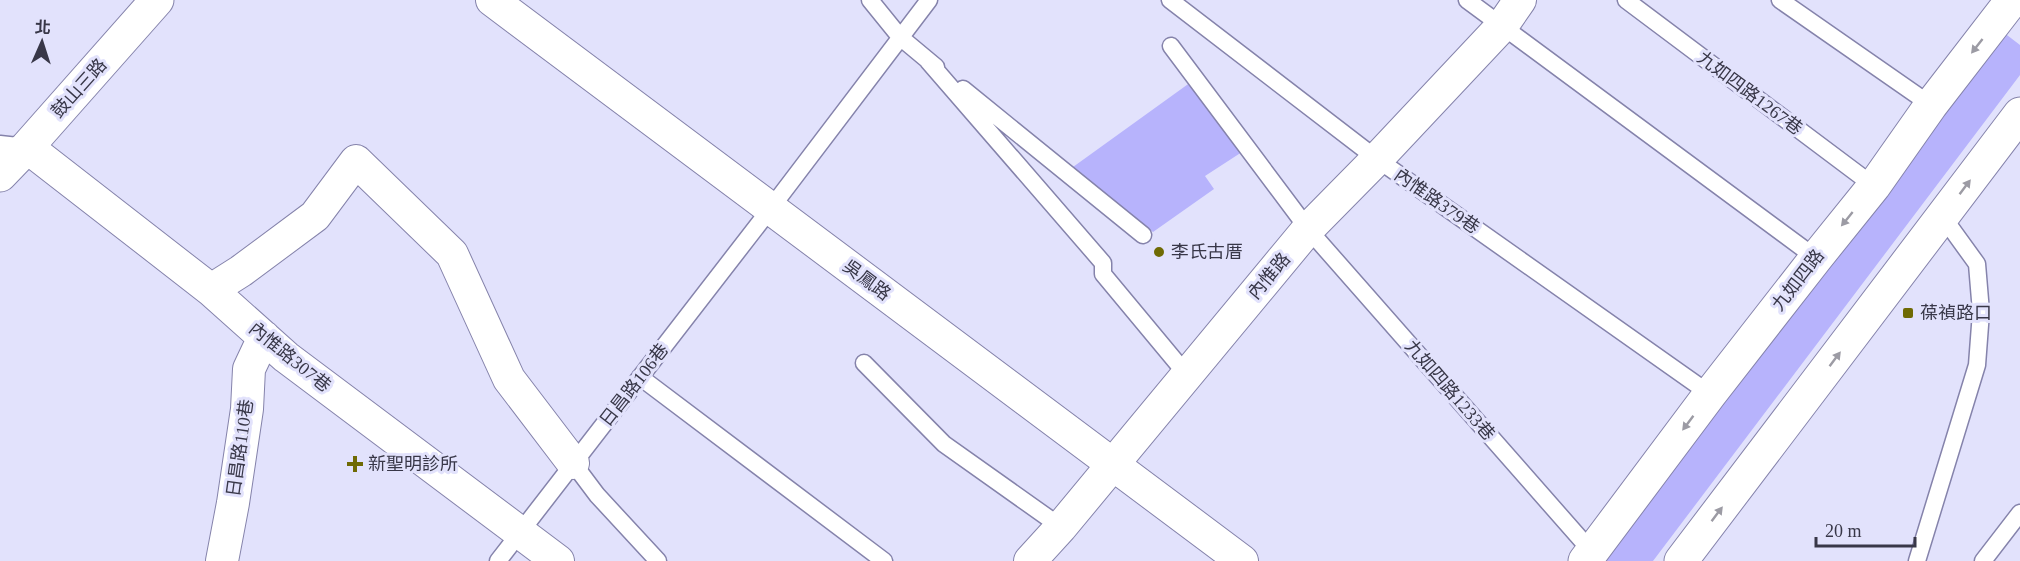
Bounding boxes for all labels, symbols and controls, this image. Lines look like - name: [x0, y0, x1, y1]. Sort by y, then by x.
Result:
- north arrow: [12, 12, 72, 72]
- text: 北: [34, 19, 51, 36]
- one-way arrow: [1971, 39, 1983, 54]
- street label: 九如四路1267巷: [1694, 47, 1806, 139]
- street label: 鼓山三路: [47, 55, 111, 121]
- street label: 內惟路379巷: [1391, 164, 1483, 238]
- one-way arrow: [1959, 180, 1971, 195]
- one-way arrow: [1841, 211, 1854, 227]
- place label: 李氏古厝: [1171, 242, 1243, 262]
- marker: 李氏古厝: [1152, 245, 1166, 259]
- street label: 九如四路: [1768, 245, 1828, 315]
- street label: 內惟路: [1244, 249, 1294, 303]
- street label: 吳鳳路: [839, 256, 895, 304]
- place label: 葆禎路口: [1920, 303, 1992, 323]
- marker: 葆禎路口: [1901, 306, 1915, 320]
- street label: 內惟路307巷: [245, 318, 335, 396]
- street label: 九如四路1233巷: [1401, 336, 1499, 444]
- street label: 日昌路106巷: [596, 340, 672, 430]
- one-way arrow: [1828, 352, 1840, 367]
- street label: 日昌路110巷: [223, 398, 257, 498]
- one-way arrow: [1683, 415, 1695, 430]
- place label: 新聖明診所: [368, 454, 458, 474]
- marker: 新聖明診所: [346, 455, 364, 473]
- one-way arrow: [1710, 507, 1722, 522]
- scale bar: [1816, 510, 1915, 548]
- text: 20 m: [1825, 521, 1862, 541]

